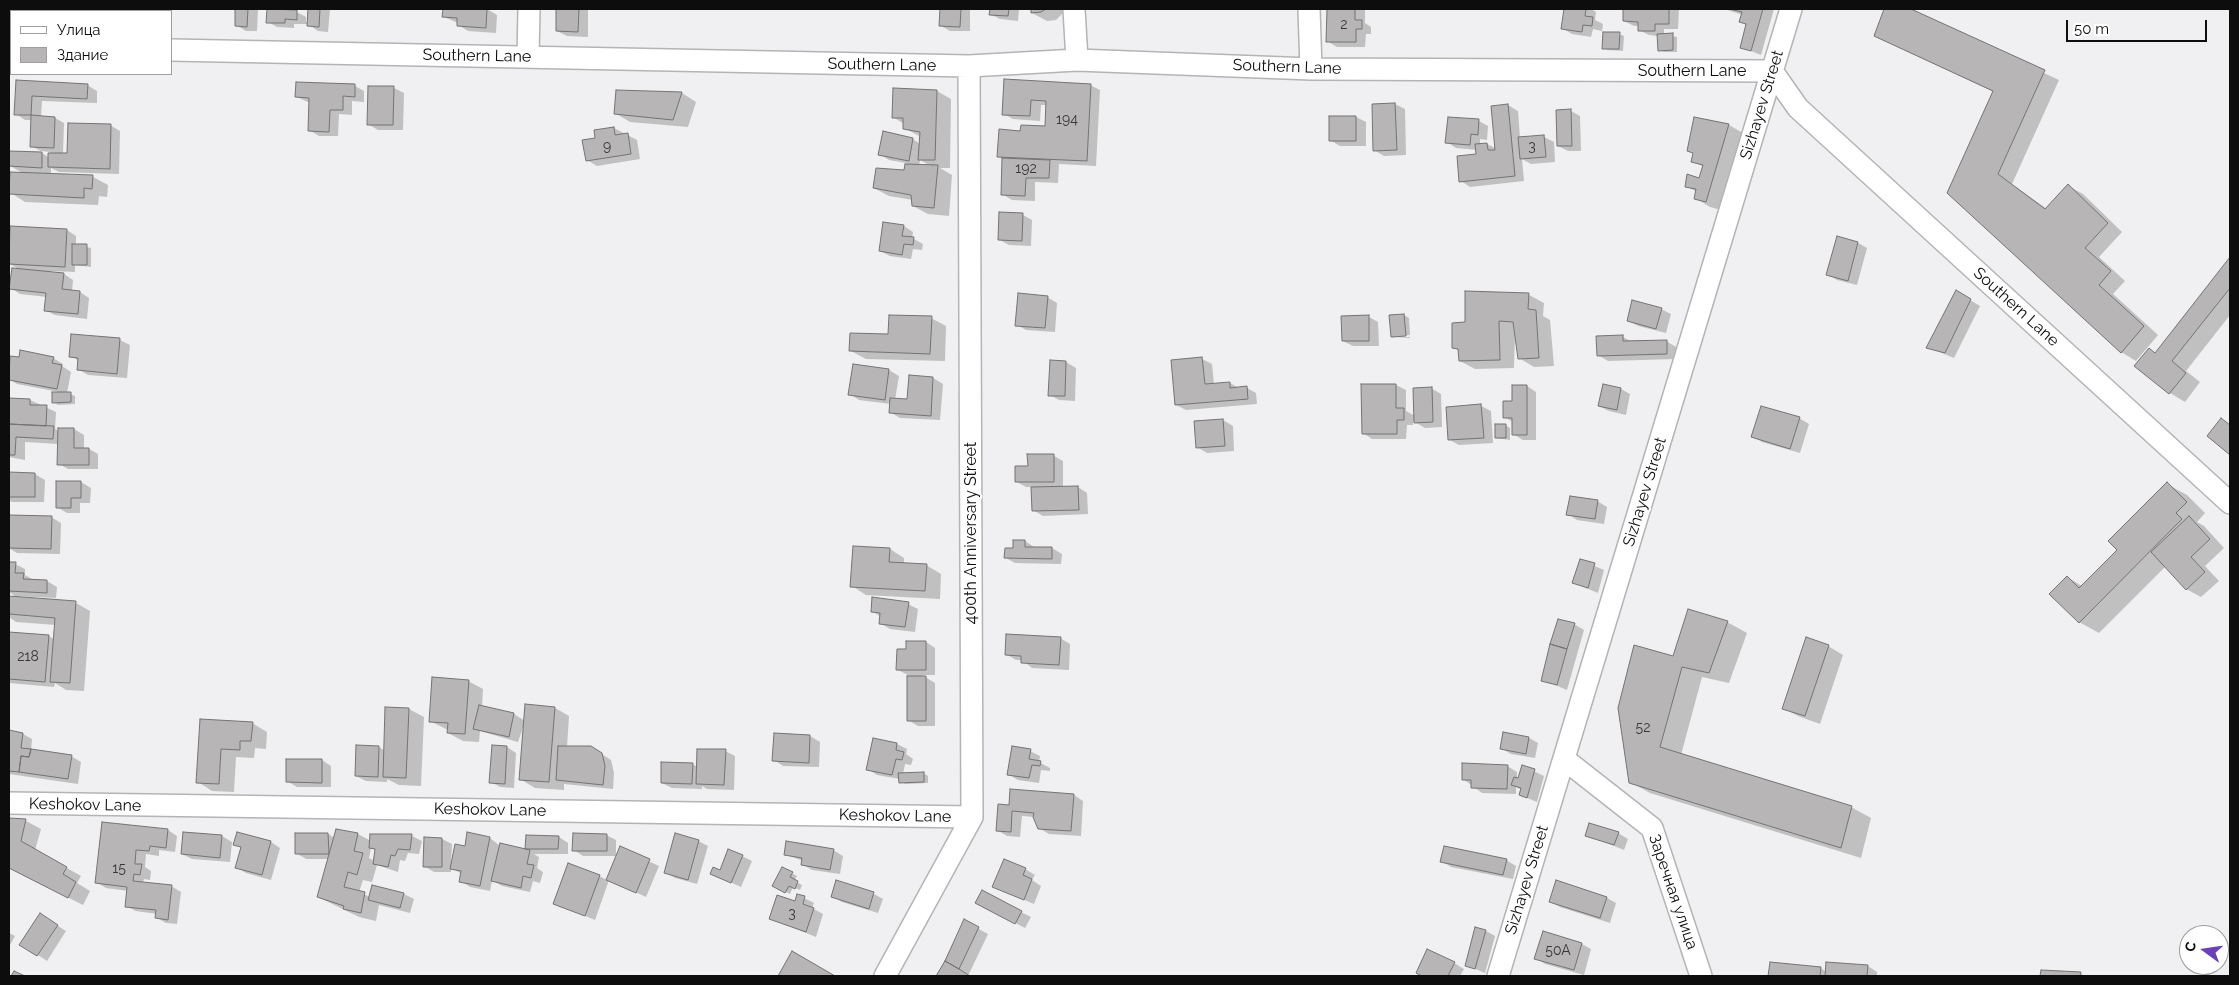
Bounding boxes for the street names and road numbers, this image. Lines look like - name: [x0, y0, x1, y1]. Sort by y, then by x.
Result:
- street label: Southern Lane: [423, 45, 531, 67]
- street label: Sizhayev Street: [1736, 48, 1788, 162]
- street label: Southern Lane: [828, 54, 936, 76]
- street label: Southern Lane: [1232, 56, 1342, 78]
- street label: Southern Lane: [1638, 61, 1746, 81]
- street label: Southern Lane: [1969, 264, 2063, 350]
- street label: Sizhayev Street: [1619, 435, 1671, 549]
- street label: 400th Anniversary Street: [961, 442, 981, 624]
- street label: Keshokov Lane: [29, 794, 141, 816]
- street label: Keshokov Lane: [434, 799, 546, 821]
- street label: Keshokov Lane: [839, 805, 951, 827]
- street label: Sizhayev Street: [1501, 823, 1553, 937]
- street label: Заречная улица: [1644, 832, 1702, 952]

